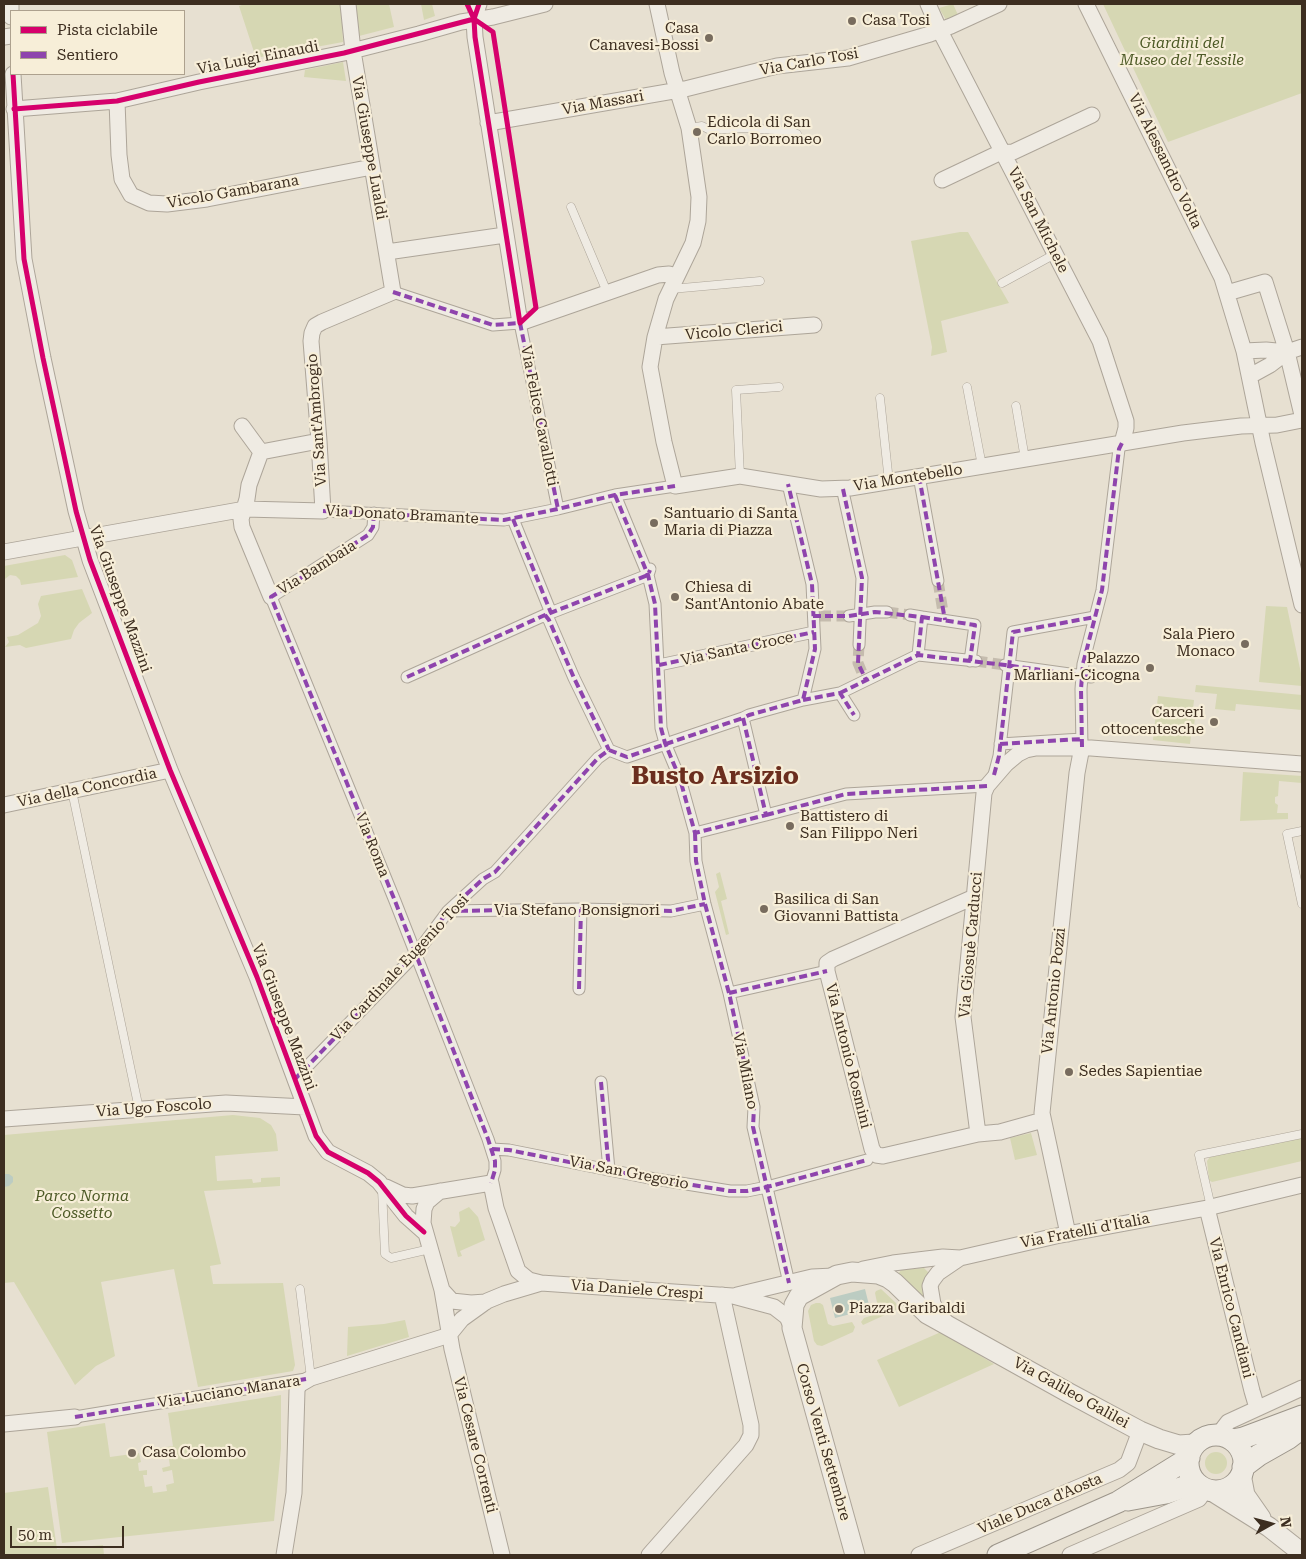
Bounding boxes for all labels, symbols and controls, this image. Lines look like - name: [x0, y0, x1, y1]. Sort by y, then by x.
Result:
- legend: [10, 10, 185, 75]
- place label: Casa Tosi: [862, 12, 930, 30]
- marker: Casa Tosi: [846, 15, 858, 27]
- place label: Casa Canavesi-Bossi: [589, 20, 699, 55]
- text: Pista ciclabile: [57, 21, 158, 39]
- marker: Casa Canavesi-Bossi: [703, 32, 715, 44]
- park label: Giardini del Museo del Tessile: [1120, 35, 1244, 70]
- street label: Via Luigi Einaudi: [196, 37, 320, 79]
- street label: Via Carlo Tosi: [758, 44, 860, 80]
- text: Sentiero: [57, 46, 118, 64]
- street label: Via Giuseppe Lualdi: [347, 75, 391, 221]
- street label: Via Massari: [561, 87, 645, 119]
- street label: Via Alessandro Volta: [1124, 90, 1206, 232]
- place label: Edicola di San Carlo Borromeo: [707, 114, 822, 149]
- marker: Edicola di San Carlo Borromeo: [691, 126, 703, 138]
- street label: Via San Michele: [1004, 164, 1072, 276]
- street label: Vicolo Gambarana: [166, 172, 300, 212]
- street label: Vicolo Clerici: [684, 318, 784, 344]
- street label: Via Felice Cavallotti: [517, 344, 561, 488]
- street label: Via Sant'Ambrogio: [303, 353, 331, 487]
- street label: Via Montebello: [852, 461, 964, 495]
- street label: Via Donato Bramante: [325, 502, 479, 528]
- place label: Santuario di Santa Maria di Piazza: [664, 505, 797, 540]
- marker: Santuario di Santa Maria di Piazza: [648, 517, 660, 529]
- street label: Via Giuseppe Mazzini: [85, 523, 155, 675]
- street label: Via Bambaia: [274, 537, 360, 599]
- place label: Chiesa di Sant'Antonio Abate: [685, 579, 824, 614]
- marker: Chiesa di Sant'Antonio Abate: [669, 591, 681, 603]
- place label: Sala Piero Monaco: [1163, 626, 1235, 661]
- street label: Via Santa Croce: [679, 628, 795, 670]
- marker: Sala Piero Monaco: [1239, 638, 1251, 650]
- place label: Palazzo Marliani-Cicogna: [1013, 650, 1140, 685]
- marker: Palazzo Marliani-Cicogna: [1144, 662, 1156, 674]
- place label: Carceri ottocentesche: [1101, 704, 1204, 739]
- marker: Carceri ottocentesche: [1208, 716, 1220, 728]
- district label: Busto Arsizio: [631, 762, 799, 792]
- street label: Via della Concordia: [16, 764, 158, 812]
- place label: Battistero di San Filippo Neri: [800, 808, 918, 843]
- street label: Via Roma: [351, 810, 393, 880]
- marker: Battistero di San Filippo Neri: [784, 820, 796, 832]
- street label: Via Giosuè Carducci: [956, 871, 986, 1019]
- street label: Via Cardinale Eugenio Tosi: [327, 891, 473, 1045]
- place label: Basilica di San Giovanni Battista: [774, 891, 899, 926]
- street label: Via Stefano Bonsignori: [494, 902, 660, 920]
- marker: Basilica di San Giovanni Battista: [758, 903, 770, 915]
- street label: Via Antonio Pozzi: [1038, 927, 1070, 1055]
- street label: Via Giuseppe Mazzini: [248, 941, 320, 1093]
- street label: Via Antonio Rosmini: [821, 982, 875, 1130]
- street label: Via Milano: [729, 1031, 761, 1111]
- place label: Sedes Sapientiae: [1079, 1063, 1202, 1081]
- marker: Sedes Sapientiae: [1063, 1066, 1075, 1078]
- street label: Via Ugo Foscolo: [96, 1095, 212, 1121]
- street label: Via San Gregorio: [568, 1153, 690, 1193]
- park label: Parco Norma Cossetto: [35, 1188, 129, 1223]
- street label: Via Fratelli d'Italia: [1019, 1210, 1151, 1252]
- street label: Via Enrico Candiani: [1205, 1236, 1257, 1380]
- street label: Via Daniele Crespi: [570, 1276, 704, 1304]
- place label: Piazza Garibaldi: [849, 1300, 965, 1318]
- marker: Piazza Garibaldi: [833, 1303, 845, 1315]
- street label: Via Galileo Galilei: [1010, 1354, 1132, 1432]
- street label: Corso Venti Settembre: [792, 1361, 854, 1523]
- street label: Via Luciano Manara: [156, 1372, 302, 1412]
- street label: Via Cesare Correnti: [449, 1375, 501, 1515]
- place label: Casa Colombo: [142, 1444, 246, 1462]
- marker: Casa Colombo: [126, 1447, 138, 1459]
- street label: Viale Duca d'Aosta: [975, 1470, 1105, 1538]
- north arrow: [1246, 1499, 1296, 1549]
- scale bar: [12, 1516, 126, 1548]
- text: N: [1277, 1516, 1294, 1528]
- text: 50 m: [18, 1526, 52, 1544]

